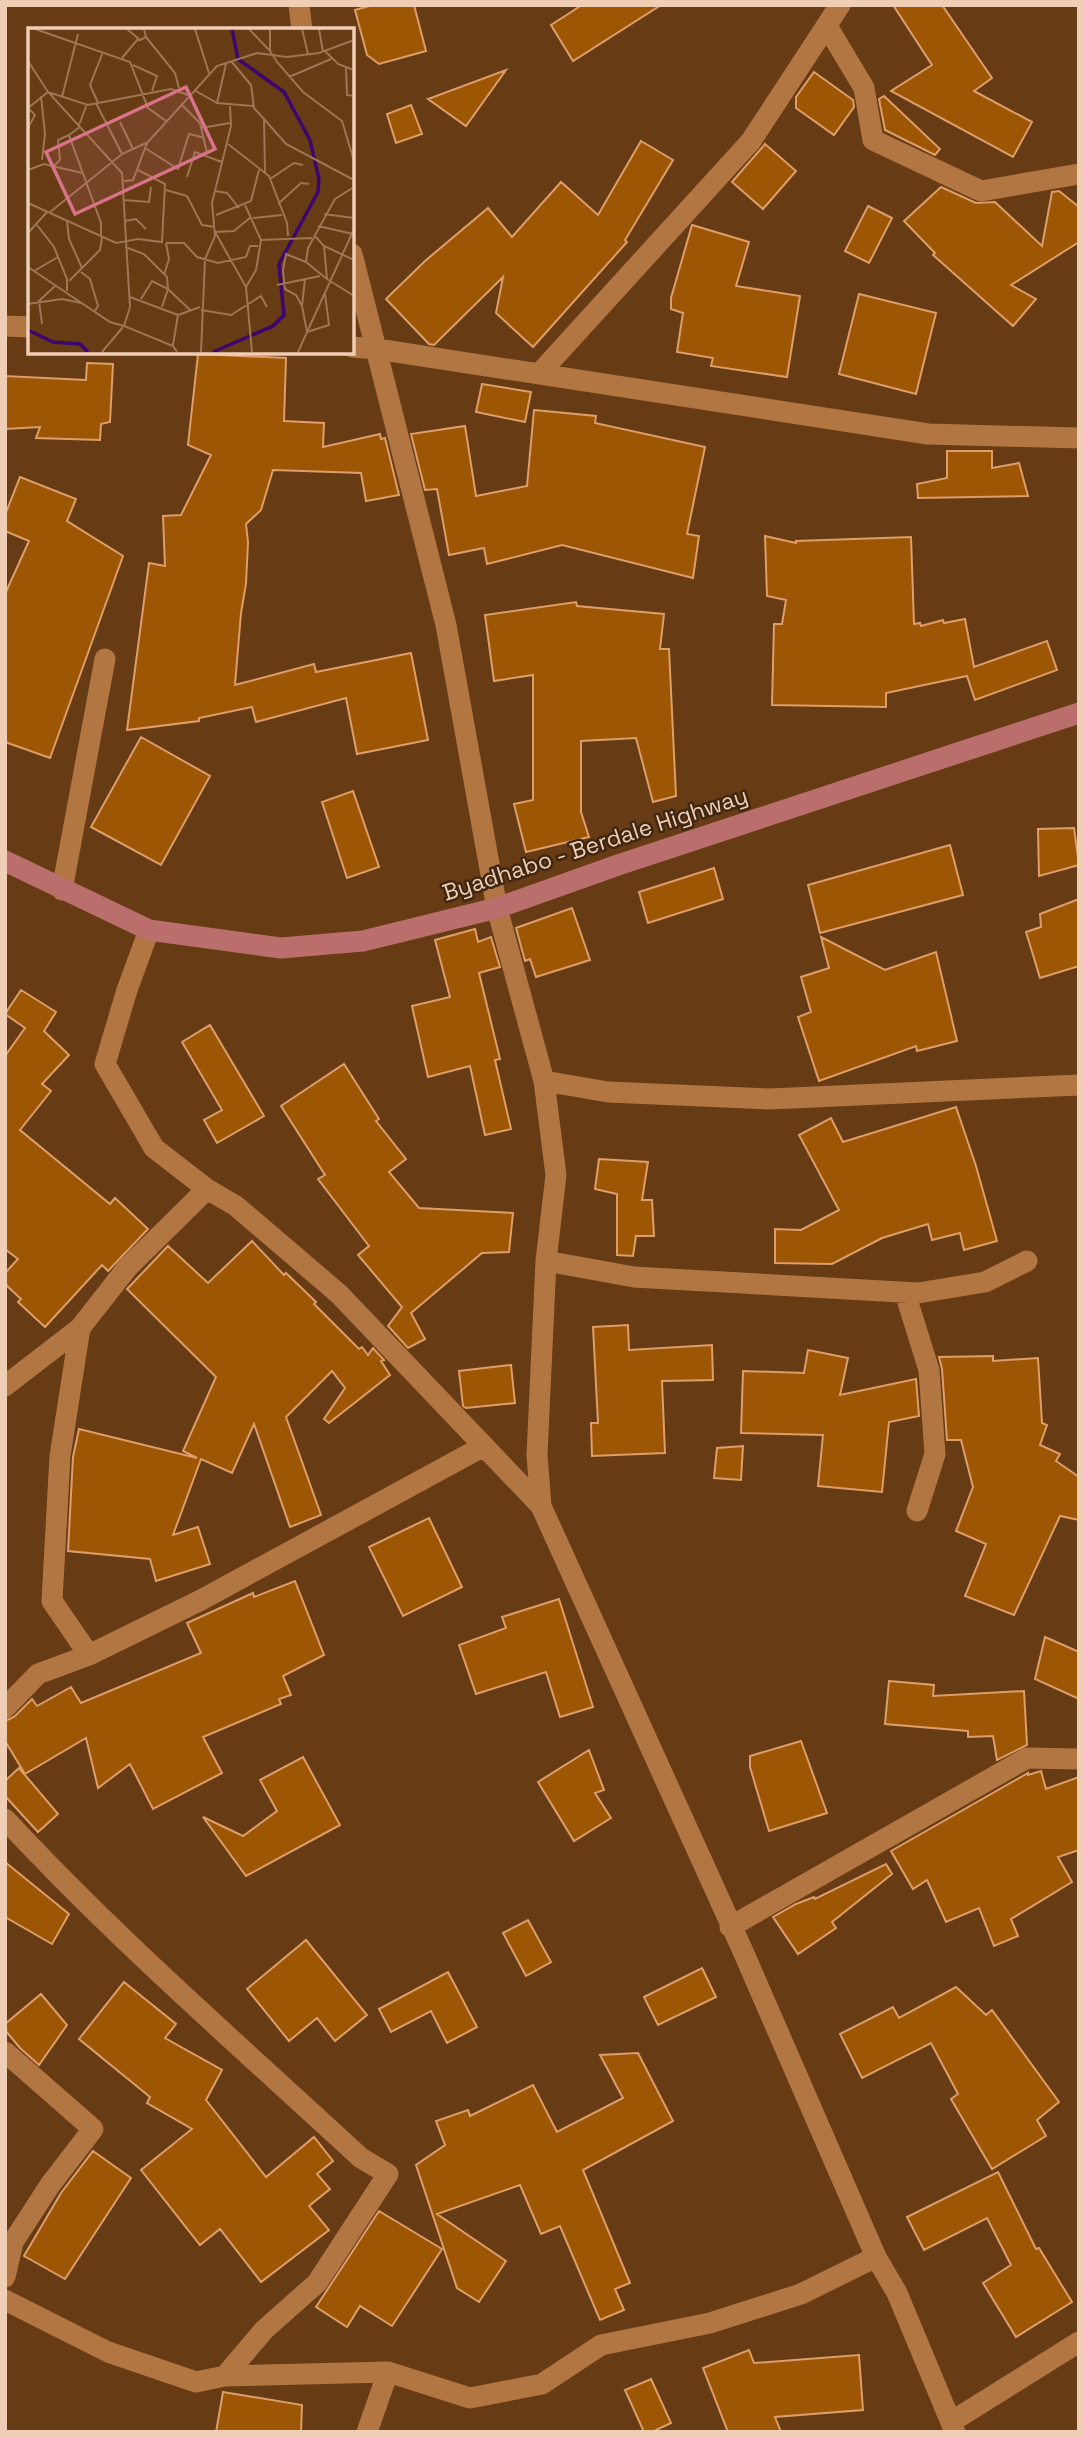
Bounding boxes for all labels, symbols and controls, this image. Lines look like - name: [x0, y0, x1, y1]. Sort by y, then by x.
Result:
- inset map: [28, 28, 354, 354]
- street label: Byadhabo - Berdale Highway: [439, 780, 751, 908]

